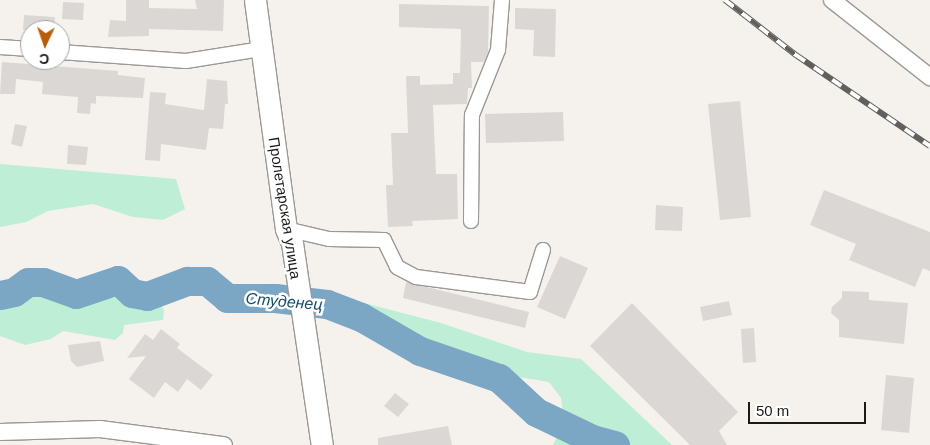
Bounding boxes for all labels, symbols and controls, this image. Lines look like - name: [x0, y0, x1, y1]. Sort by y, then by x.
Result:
- north arrow: [20, 20, 70, 70]
- text: С: [39, 51, 50, 67]
- street label: Пролетарская улица: [265, 136, 305, 280]
- water label: Студенец: [245, 289, 323, 315]
- scale bar: [750, 392, 868, 424]
- text: 50 m: [756, 402, 789, 419]

